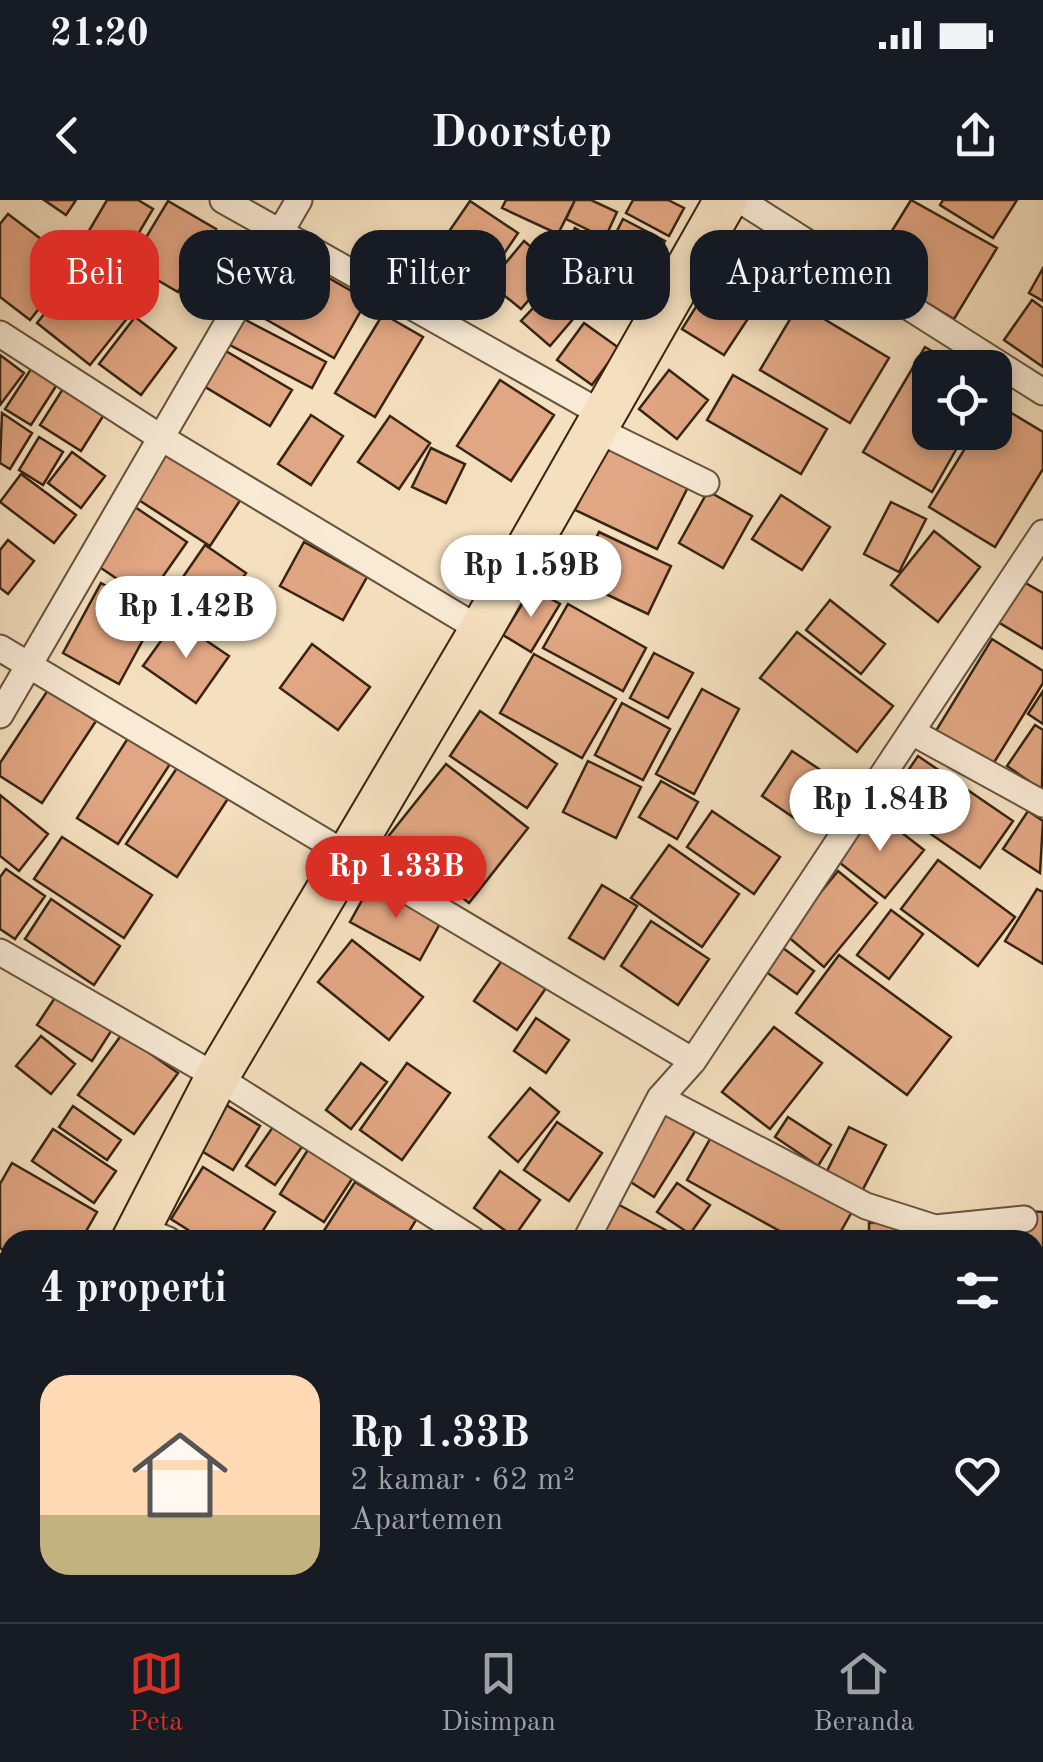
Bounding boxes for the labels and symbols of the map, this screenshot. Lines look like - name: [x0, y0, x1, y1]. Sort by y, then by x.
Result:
- pin: Rp 1.59B: [428, 535, 634, 620]
- pin: Rp 1.42B: [83, 576, 289, 661]
- pin: Rp 1.84B: [777, 769, 983, 854]
- pin: Rp 1.33B: [293, 836, 499, 921]

